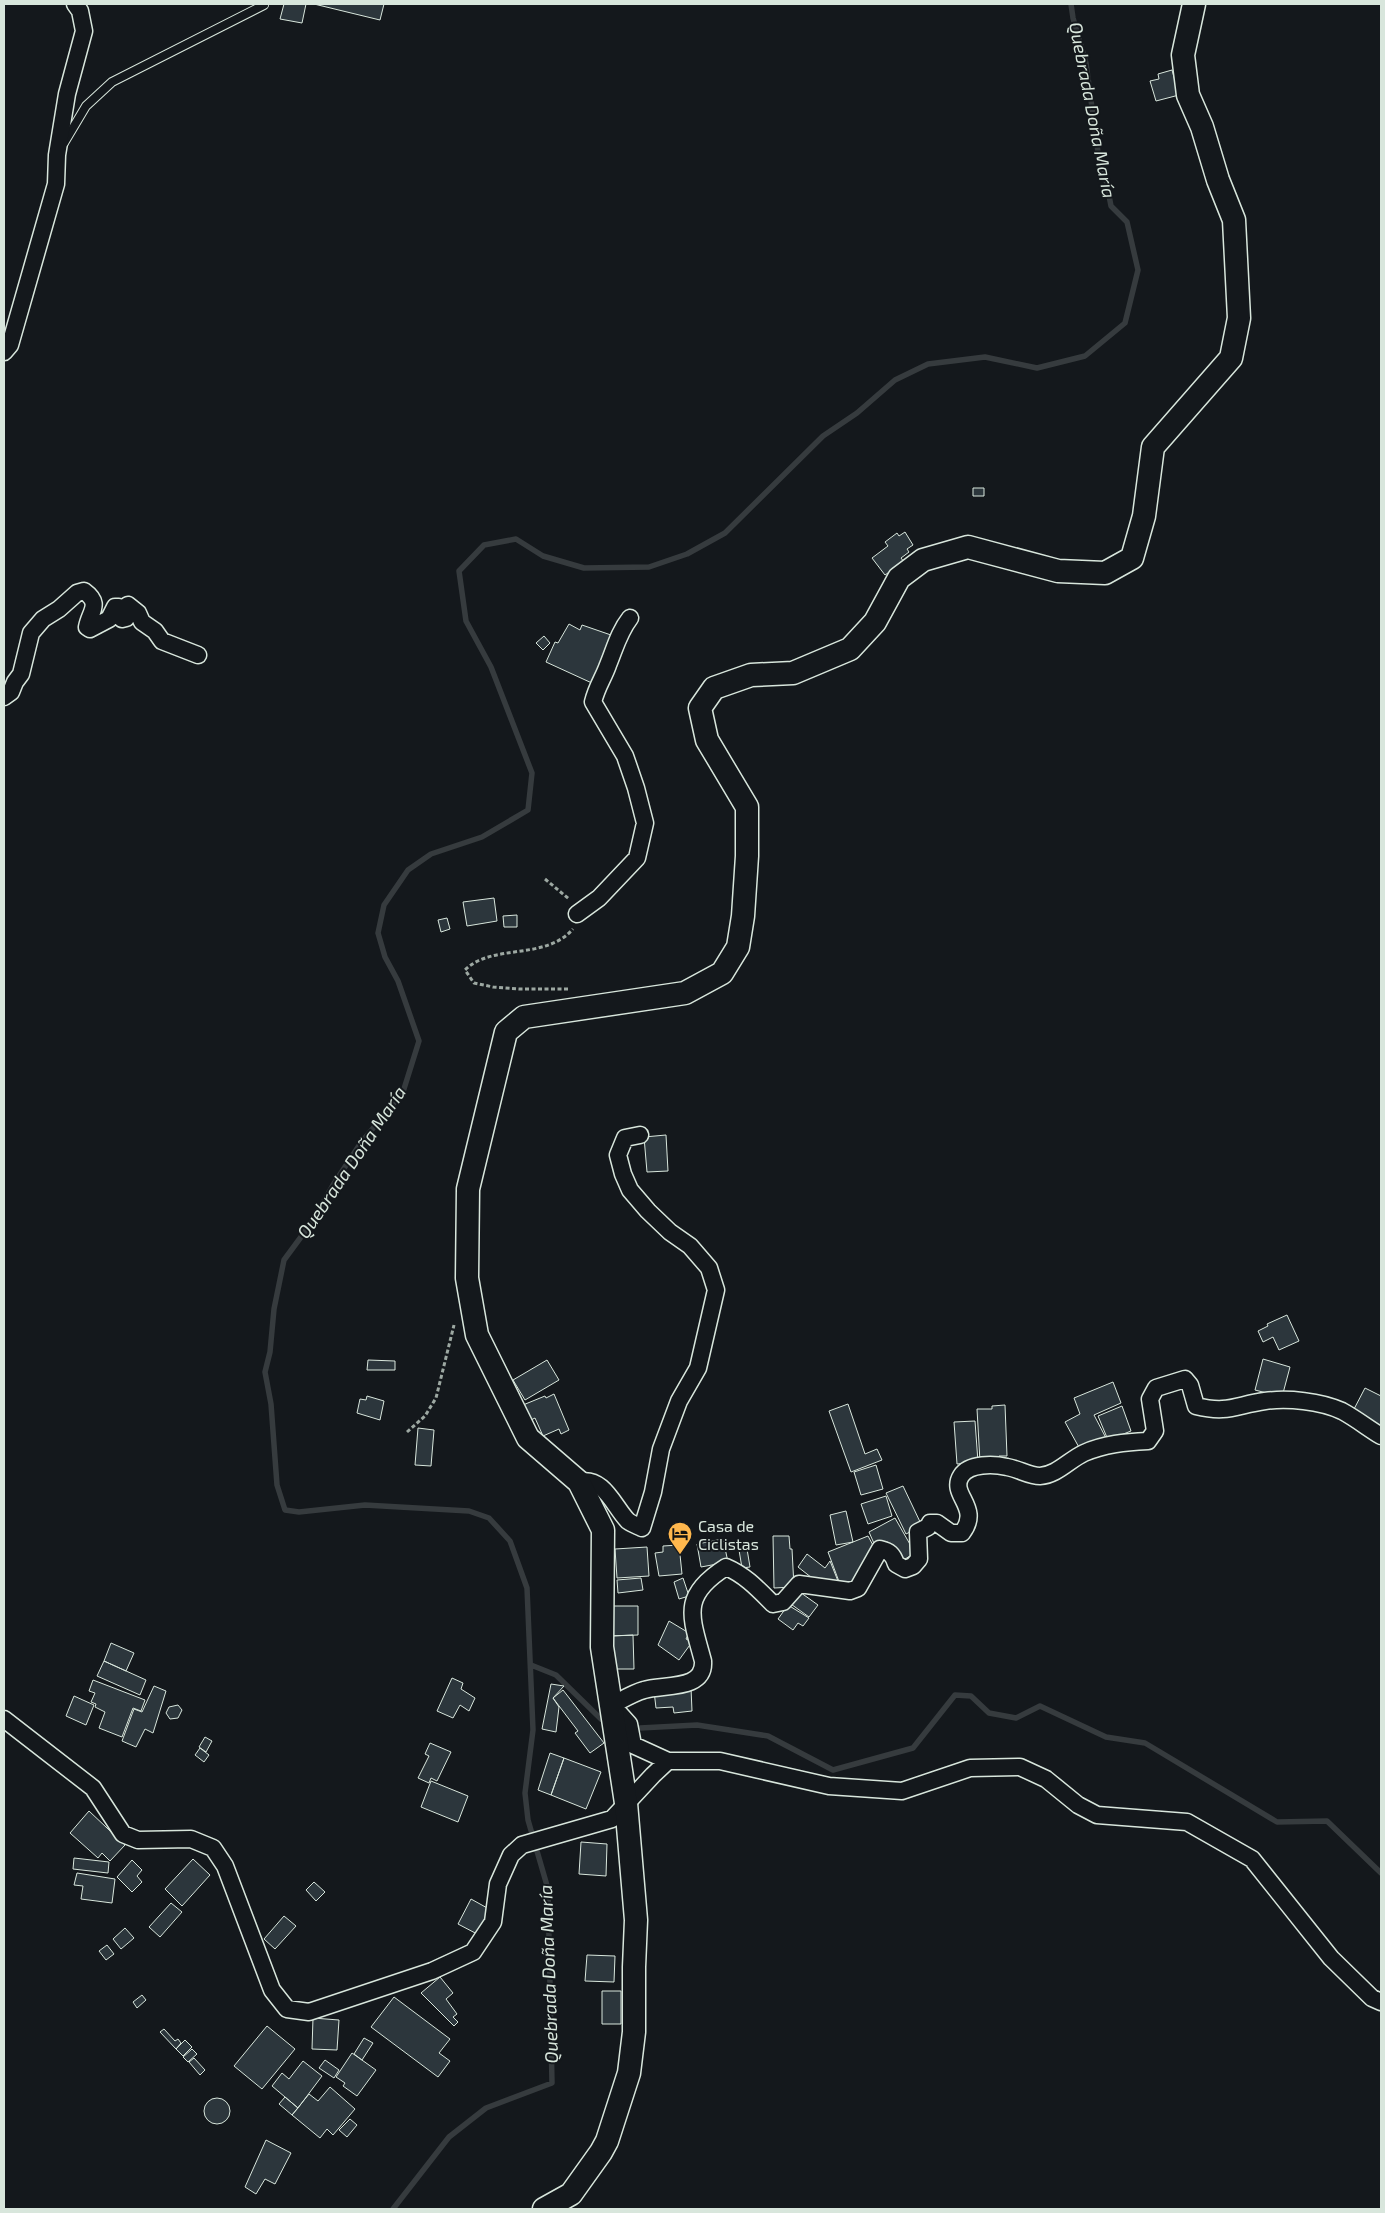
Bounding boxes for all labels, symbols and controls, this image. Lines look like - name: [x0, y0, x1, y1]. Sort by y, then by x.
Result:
- water label: Quebrada Doña María: [1065, 20, 1121, 200]
- water label: Quebrada Doña María: [292, 1082, 410, 1242]
- place label: Casa de Ciclistas: [698, 1516, 759, 1553]
- hotel icon: Casa de Ciclistas: [667, 1521, 693, 1555]
- water label: Quebrada Doña María: [534, 1884, 562, 2064]

